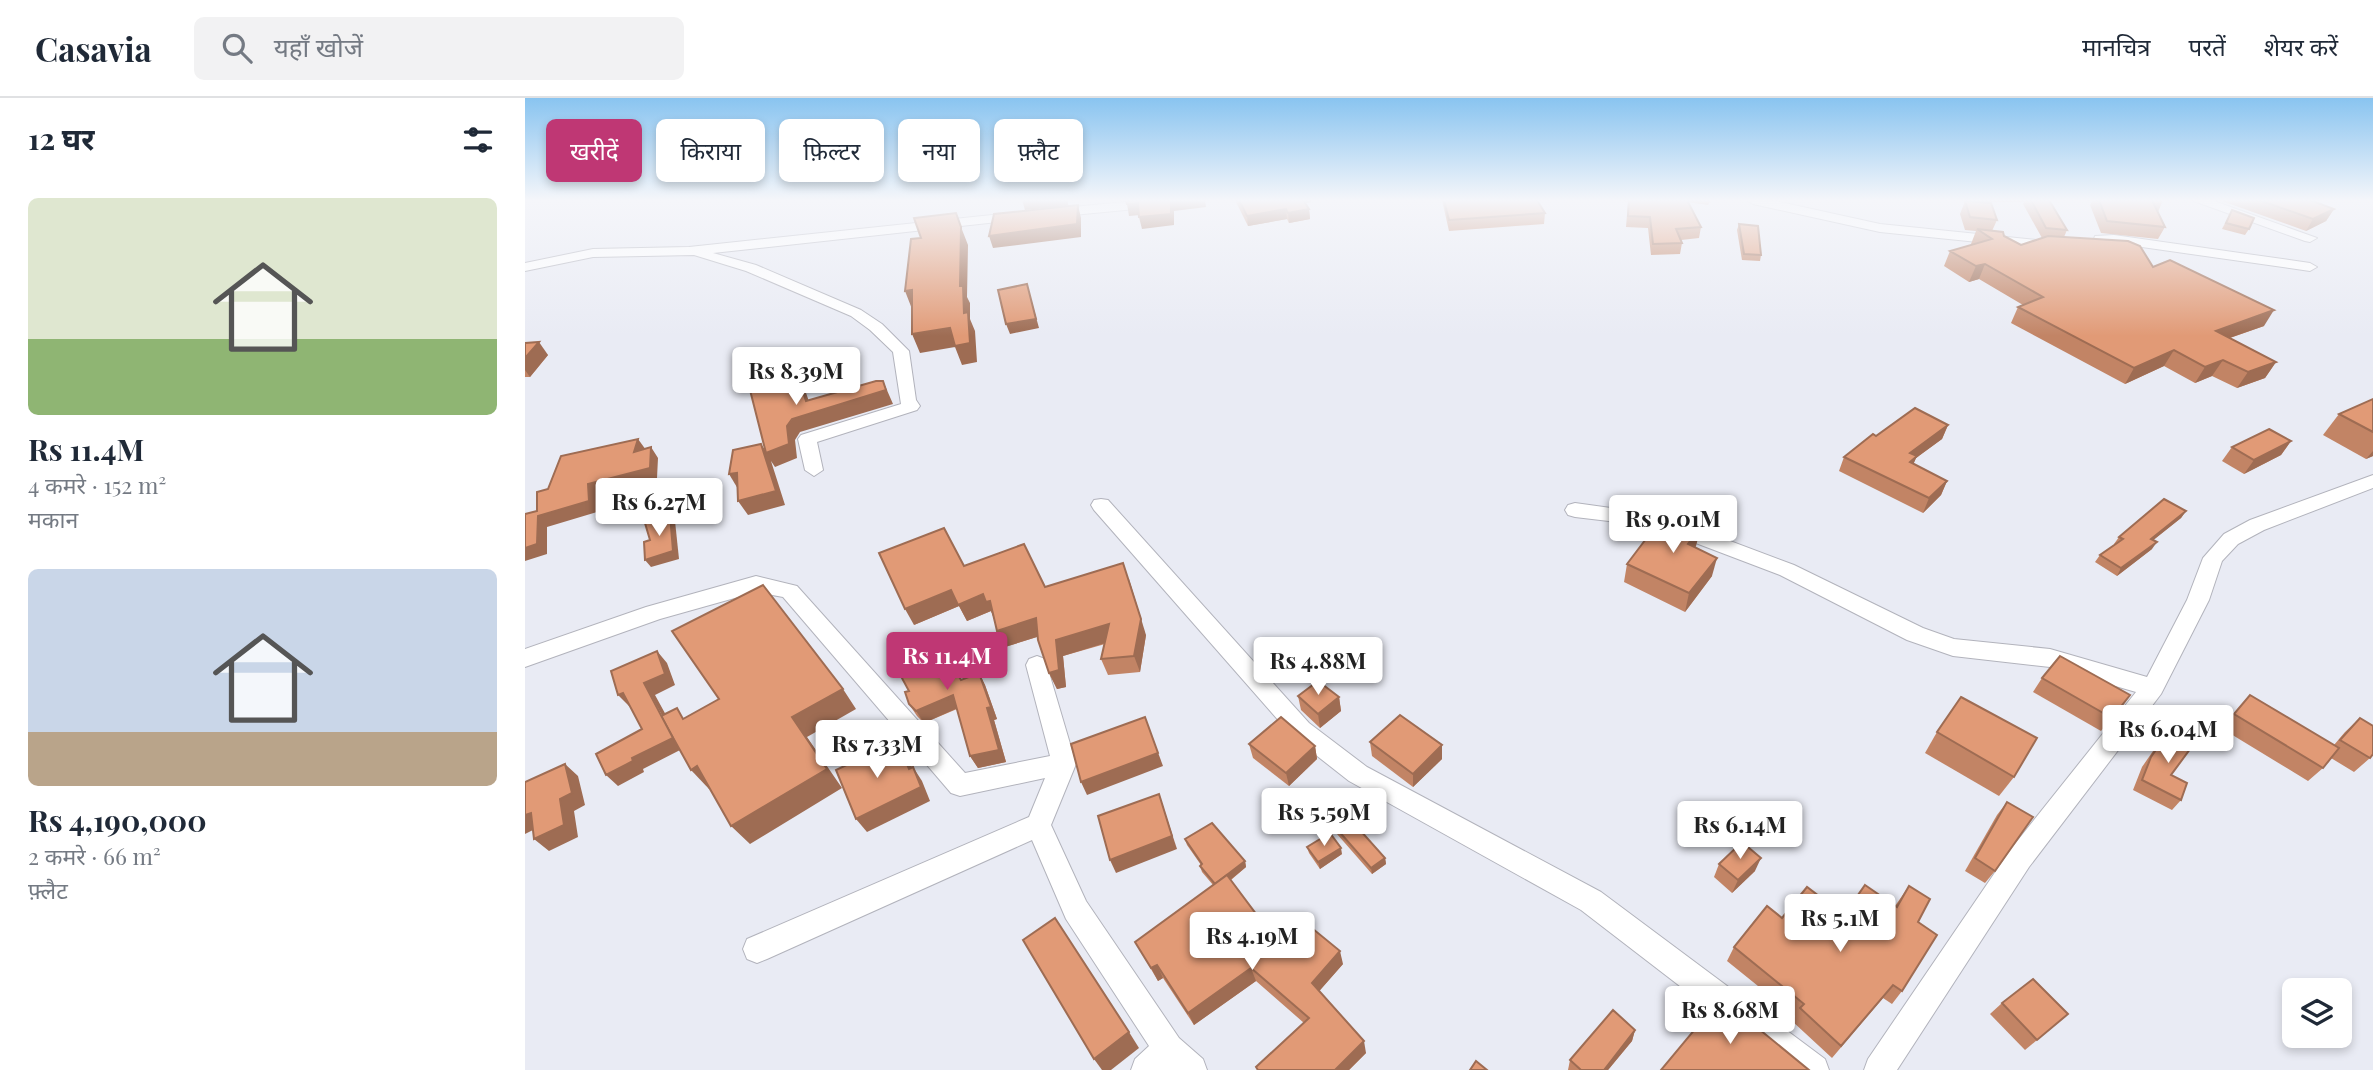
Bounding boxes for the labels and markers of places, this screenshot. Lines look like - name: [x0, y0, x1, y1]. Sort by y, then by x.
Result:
- pin: Rs 8.39M: [724, 348, 868, 407]
- pin: Rs 6.27M: [587, 478, 731, 538]
- pin: Rs 9.01M: [1601, 496, 1745, 555]
- pin: Rs 11.4M: [875, 632, 1019, 692]
- pin: Rs 4.88M: [1246, 638, 1390, 697]
- pin: Rs 6.04M: [2096, 706, 2240, 765]
- pin: Rs 7.33M: [805, 720, 949, 780]
- pin: Rs 5.59M: [1252, 788, 1396, 848]
- pin: Rs 6.14M: [1668, 802, 1812, 861]
- pin: Rs 5.1M: [1775, 894, 1905, 954]
- pin: Rs 4.19M: [1180, 912, 1324, 972]
- pin: Rs 8.68M: [1658, 986, 1802, 1046]

